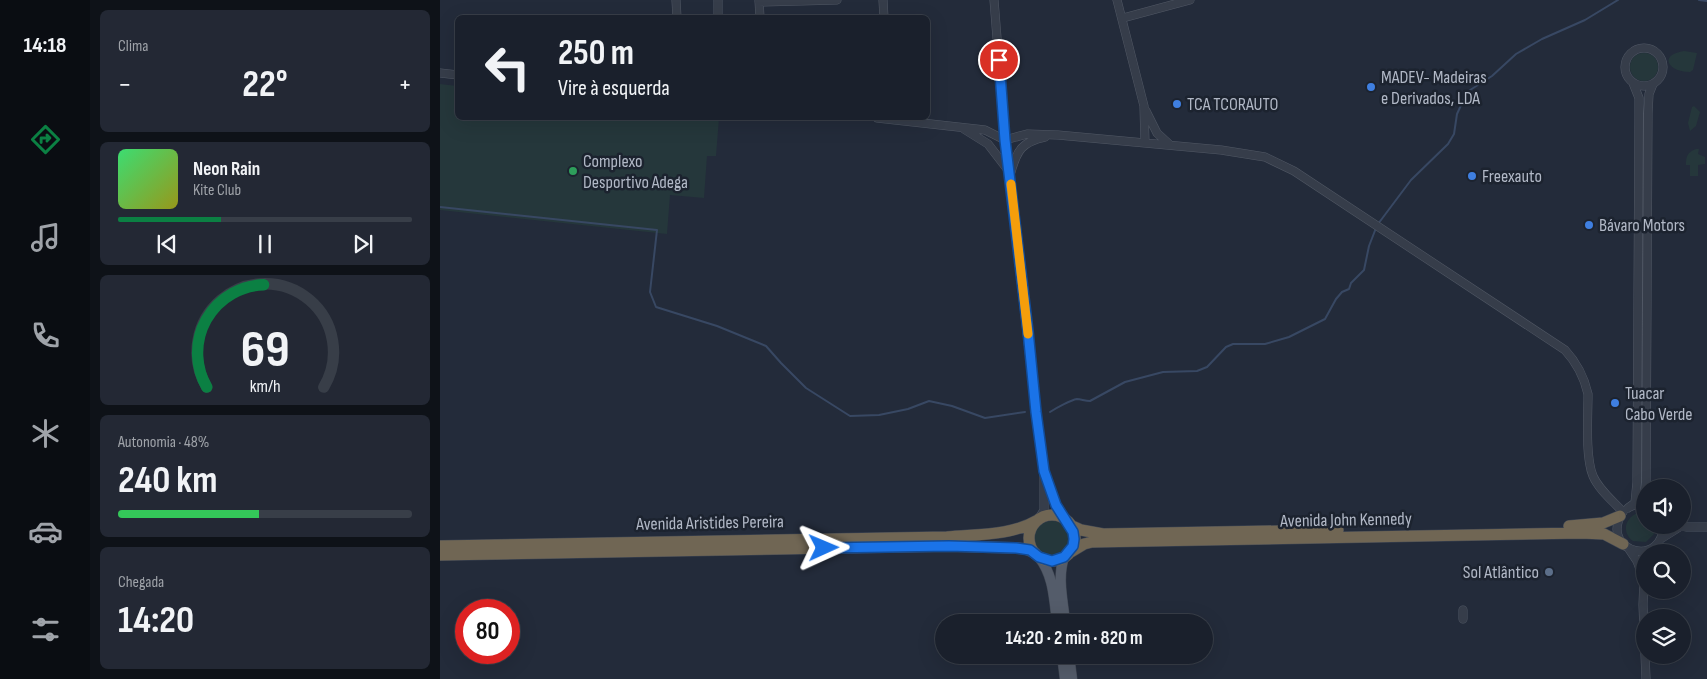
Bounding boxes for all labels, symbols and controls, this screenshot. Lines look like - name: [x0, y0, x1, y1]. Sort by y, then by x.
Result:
- text: 14:18: [24, 32, 66, 59]
- text: 250 m: [558, 32, 634, 75]
- icon: left: [475, 35, 540, 100]
- text: Clima: [118, 37, 148, 56]
- pin: [978, 39, 1020, 81]
- icon: arrive: [985, 46, 1013, 74]
- text: 22°: [242, 62, 288, 107]
- place label: MADEV- Madeiras e Derivados, LDA: [1381, 67, 1487, 109]
- text: −: [118, 68, 132, 101]
- text: +: [398, 68, 412, 101]
- text: Vire à esquerda: [558, 75, 670, 102]
- marker: MADEV- Madeiras e Derivados, LDA: [1365, 81, 1377, 93]
- place label: TCA TCORAUTO: [1187, 94, 1278, 115]
- marker: TCA TCORAUTO: [1171, 98, 1183, 110]
- icon: directions: [28, 122, 63, 157]
- place label: Complexo Desportivo Adega: [583, 151, 688, 193]
- text: Neon Rain: [193, 158, 260, 181]
- marker: Complexo Desportivo Adega: [567, 165, 579, 177]
- place label: Freexauto: [1482, 166, 1542, 187]
- marker: Freexauto: [1466, 170, 1478, 182]
- text: Kite Club: [193, 181, 241, 200]
- place label: Bávaro Motors: [1599, 215, 1685, 236]
- marker: Bávaro Motors: [1583, 219, 1595, 231]
- icon: music: [28, 220, 63, 255]
- icon: previous: [153, 230, 181, 258]
- icon: pause: [251, 230, 279, 258]
- icon: next: [349, 230, 377, 258]
- icon: phone: [28, 318, 63, 353]
- text: 69: [241, 319, 289, 382]
- text: km/h: [250, 376, 280, 397]
- place label: Tuacar Cabo Verde: [1625, 383, 1693, 425]
- marker: Tuacar Cabo Verde: [1609, 397, 1621, 409]
- icon: climate: [28, 416, 63, 451]
- text: Autonomia · 48%: [118, 433, 209, 452]
- text: 240 km: [118, 458, 217, 503]
- map controls: [1636, 479, 1691, 664]
- button: sound: [1636, 479, 1691, 534]
- street label: Avenida John Kennedy: [1279, 508, 1412, 532]
- street label: Avenida Aristides Pereira: [635, 511, 784, 535]
- icon: car: [28, 514, 63, 549]
- position arrow: [797, 521, 849, 573]
- button: search: [1636, 544, 1691, 599]
- place label: Sol Atlântico: [1463, 562, 1539, 583]
- marker: Sol Atlântico: [1543, 566, 1555, 578]
- text: Chegada: [118, 573, 164, 592]
- text: 14:20: [118, 598, 194, 643]
- speed limit sign: 80: [455, 599, 520, 664]
- button: layers: [1636, 609, 1691, 664]
- icon: filters: [28, 612, 63, 647]
- text: 14:20 · 2 min · 820 m: [1005, 627, 1143, 650]

